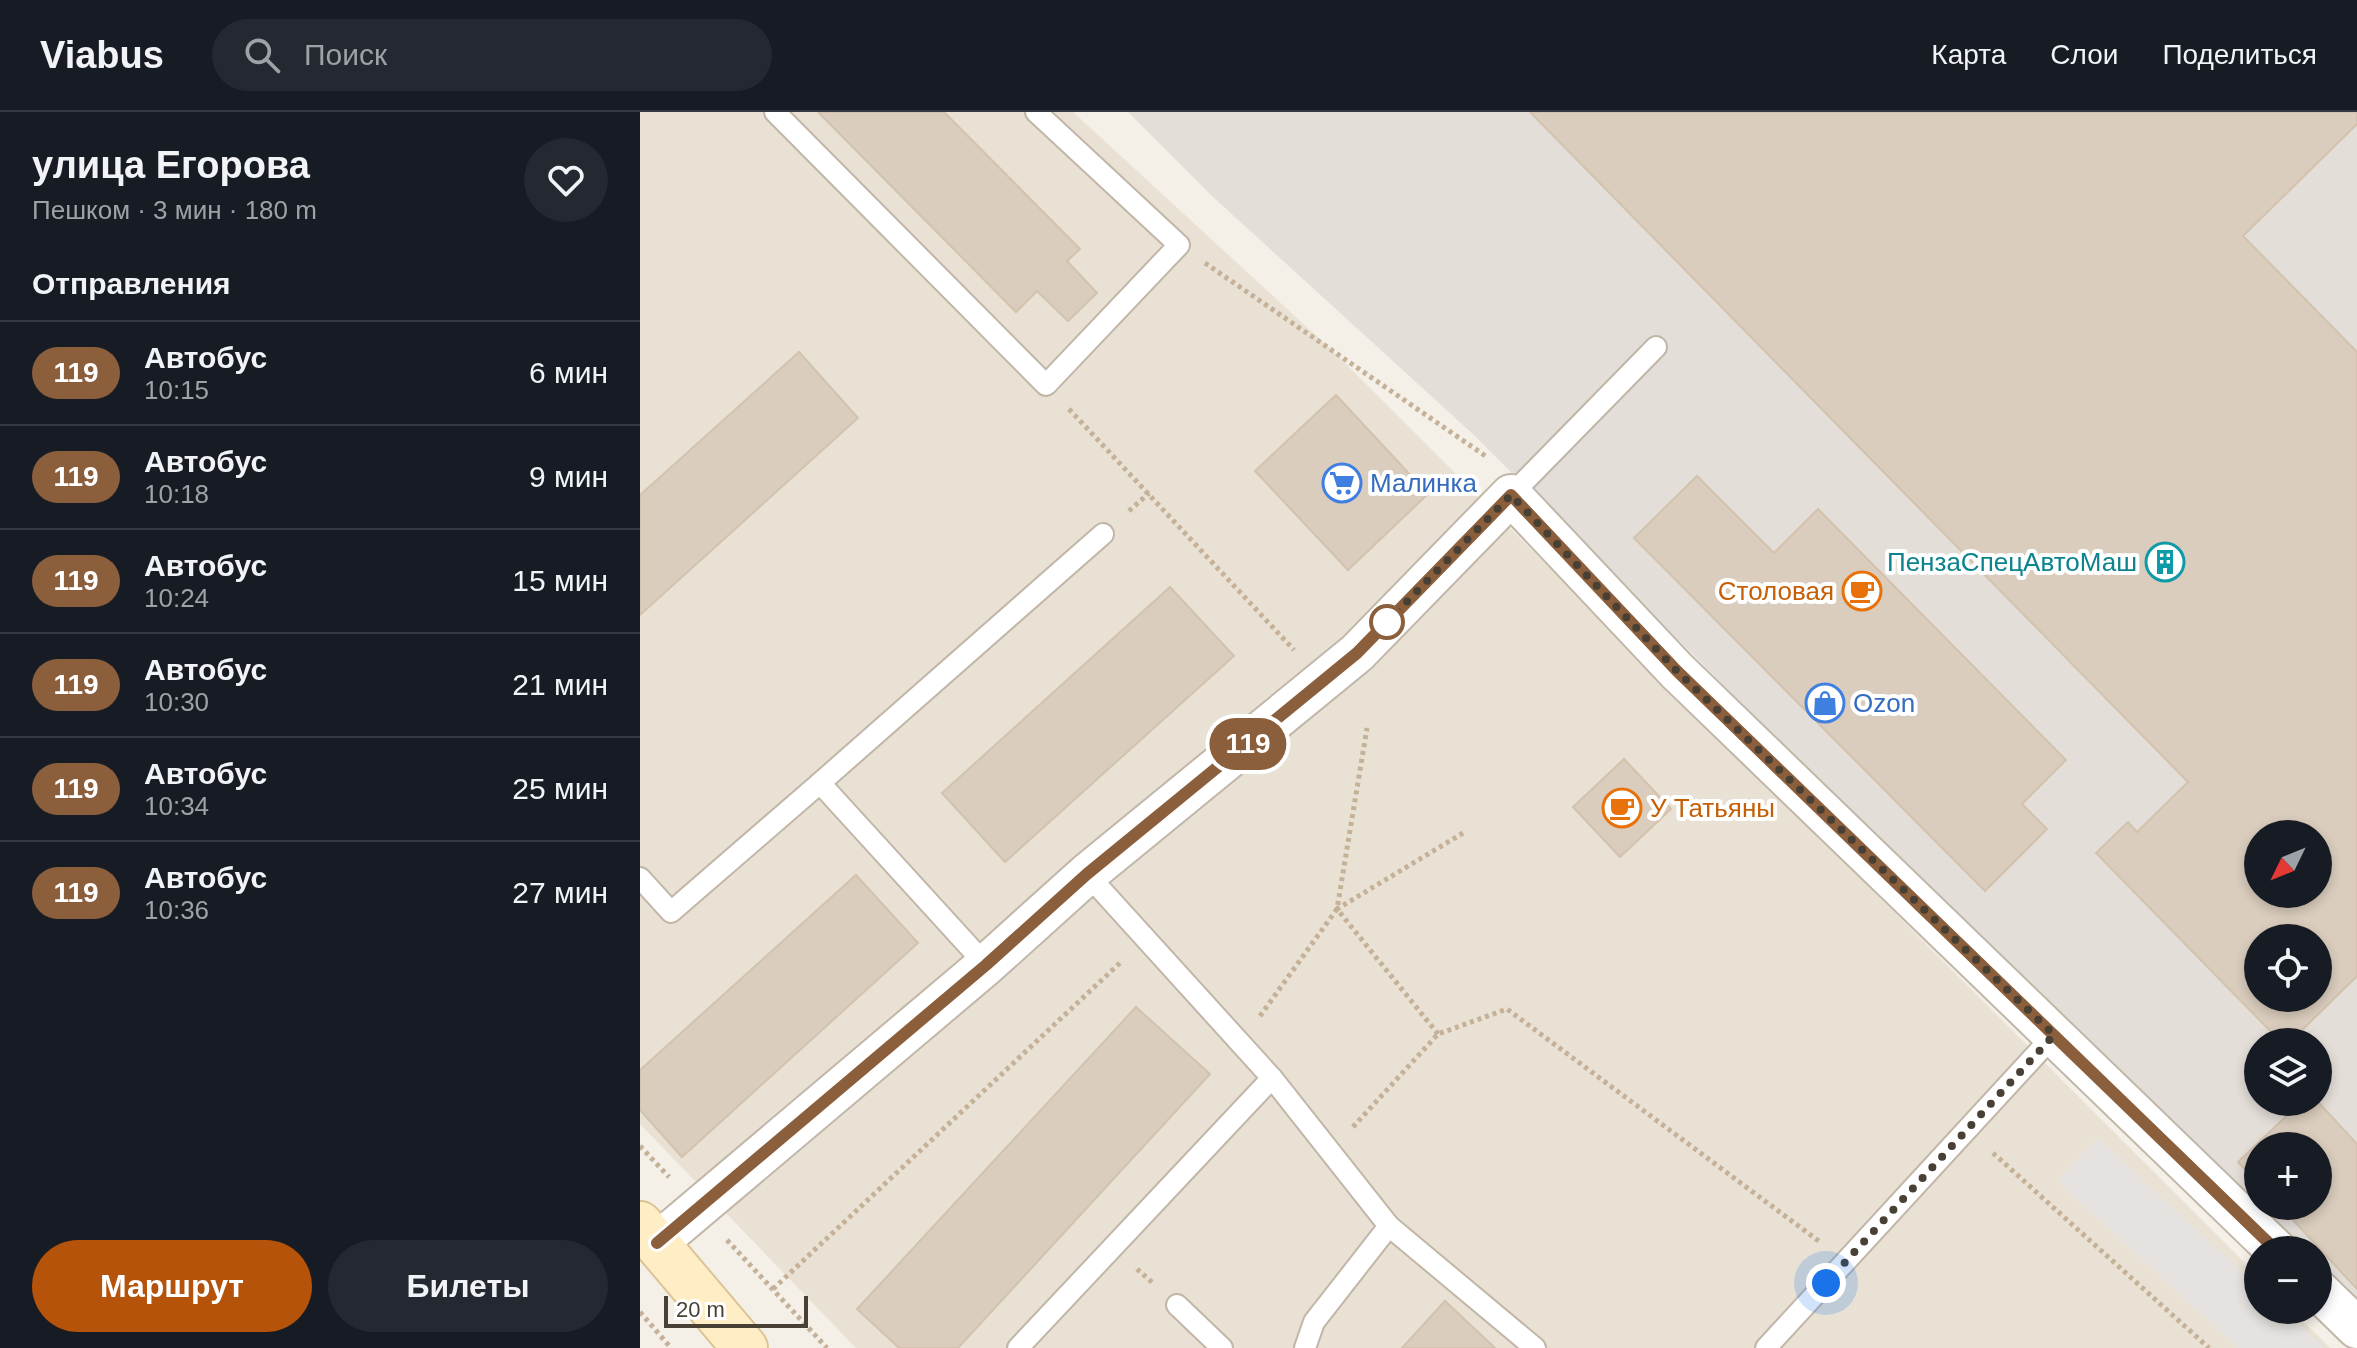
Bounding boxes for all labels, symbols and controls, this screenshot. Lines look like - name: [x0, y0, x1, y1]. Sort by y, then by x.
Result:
- search box: [212, 19, 772, 91]
- icon: search: [240, 33, 284, 77]
- text: Viabus: [40, 34, 164, 76]
- text: Поиск: [304, 38, 387, 71]
- text: Карта: [1931, 39, 2006, 70]
- text: Слои: [2050, 39, 2118, 70]
- text: Поделиться: [2162, 39, 2317, 70]
- button: heart: [524, 138, 608, 222]
- text: улица Егорова: [32, 144, 310, 186]
- text: Пешком · 3 мин · 180 m: [32, 195, 317, 225]
- text: Отправления: [32, 267, 231, 300]
- text: Автобус: [144, 341, 267, 374]
- text: 6 мин: [529, 356, 608, 389]
- text: 119: [53, 357, 99, 388]
- text: 10:15: [144, 375, 209, 405]
- text: Автобус: [144, 445, 267, 478]
- text: 9 мин: [529, 460, 608, 493]
- text: 119: [53, 461, 99, 492]
- supermarket icon: Малинка: [1321, 462, 1363, 504]
- place label: Малинка: [1370, 468, 1477, 498]
- text: 10:18: [144, 479, 209, 509]
- building icon: ПензаСпецАвтоМаш: [2144, 541, 2186, 583]
- place label: ПензаСпецАвтоМаш: [1887, 547, 2137, 577]
- text: Автобус: [144, 549, 267, 582]
- text: 15 мин: [512, 564, 608, 597]
- text: 119: [53, 565, 99, 596]
- cafe icon: Столовая: [1841, 570, 1883, 612]
- place label: Столовая: [1718, 576, 1834, 606]
- text: 10:24: [144, 583, 209, 613]
- unlabelled marker: [1370, 605, 1404, 639]
- text: Автобус: [144, 653, 267, 686]
- text: 21 мин: [512, 668, 608, 701]
- text: 119: [53, 669, 99, 700]
- shop icon: Ozon: [1804, 682, 1846, 724]
- text: 10:30: [144, 687, 209, 717]
- place label: Ozon: [1853, 688, 1915, 718]
- line badge: 119: [1202, 718, 1294, 770]
- text: 119: [1225, 728, 1271, 759]
- text: Автобус: [144, 757, 267, 790]
- text: 25 мин: [512, 772, 608, 805]
- text: 119: [53, 773, 99, 804]
- cafe icon: У Татьяны: [1601, 787, 1643, 829]
- text: 10:34: [144, 791, 209, 821]
- place label: У Татьяны: [1650, 793, 1775, 823]
- north arrow: [2244, 820, 2332, 908]
- map controls: [2244, 820, 2332, 1324]
- text: Автобус: [144, 861, 267, 894]
- text: 27 мин: [512, 876, 608, 909]
- text: 119: [53, 877, 99, 908]
- text: 10:36: [144, 895, 209, 925]
- button: locate: [2244, 924, 2332, 1012]
- button: layers: [2244, 1028, 2332, 1116]
- button: +: [2244, 1132, 2332, 1220]
- button: −: [2244, 1236, 2332, 1324]
- button: Маршрут: [32, 1240, 312, 1332]
- button: Билеты: [328, 1240, 608, 1332]
- your location: [1806, 1263, 1846, 1303]
- scale bar: [664, 1292, 808, 1328]
- text: 20 m: [676, 1297, 725, 1322]

